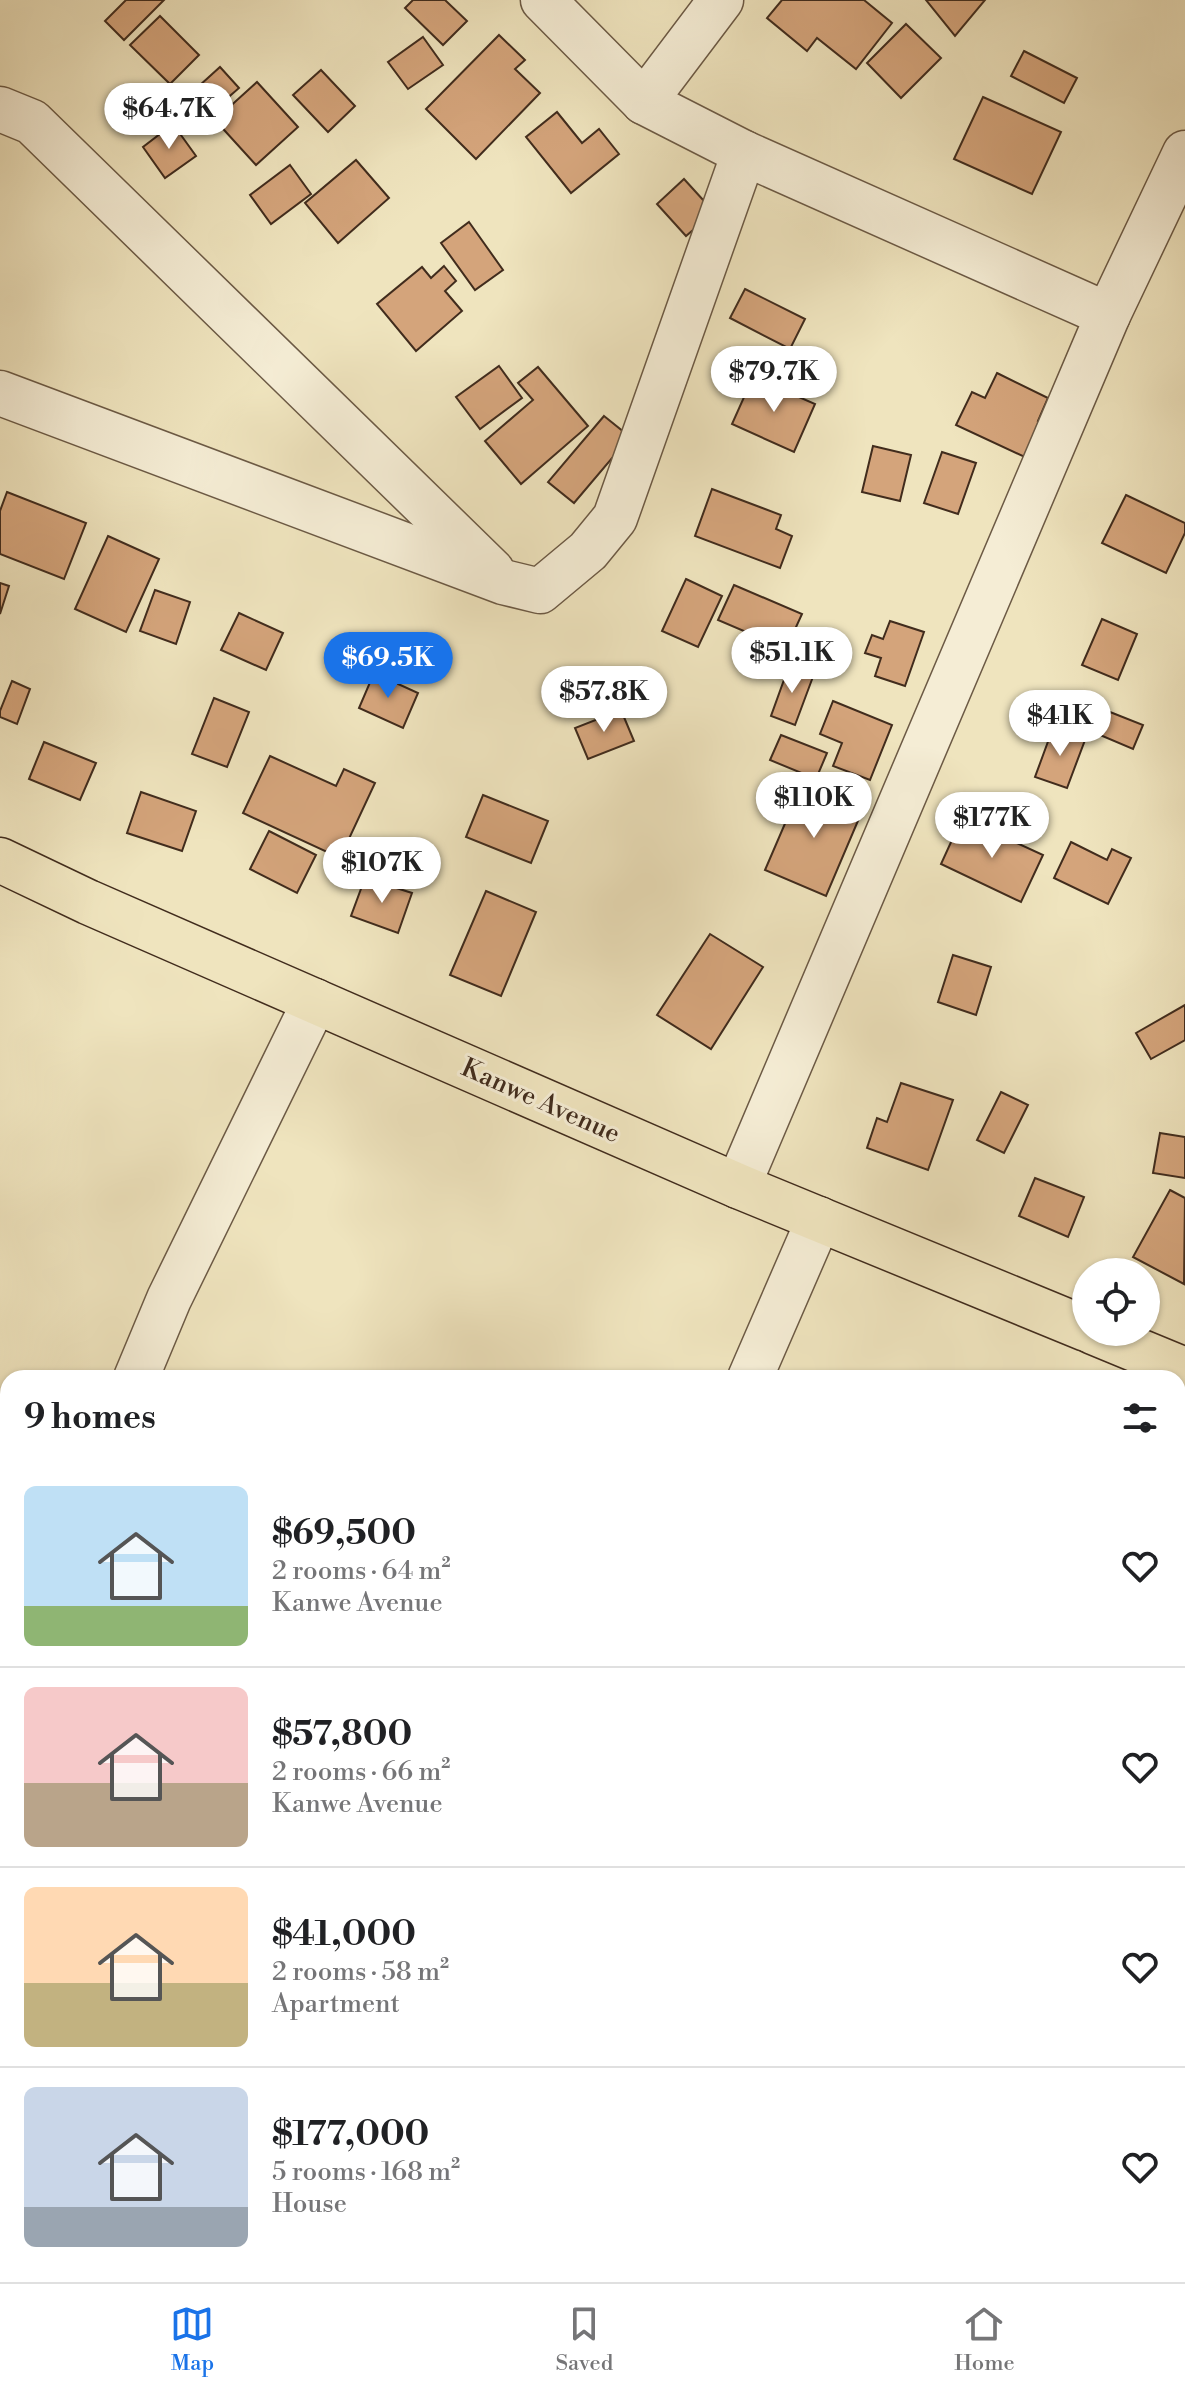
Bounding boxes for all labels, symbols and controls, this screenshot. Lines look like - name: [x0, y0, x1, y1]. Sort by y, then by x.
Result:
- pin: $64.7K: [104, 83, 234, 151]
- text: $64.7K: [122, 93, 216, 125]
- pin: $79.7K: [709, 346, 839, 414]
- text: $79.7K: [729, 356, 819, 388]
- pin: $51.1K: [727, 627, 857, 695]
- pin: $69.5K: [323, 632, 453, 700]
- text: $51.1K: [749, 637, 835, 669]
- text: $69.5K: [342, 642, 434, 674]
- pin: $57.8K: [539, 666, 669, 734]
- text: $57.8K: [559, 676, 649, 708]
- pin: $41K: [1013, 690, 1107, 758]
- text: $41K: [1027, 700, 1093, 732]
- pin: $110K: [758, 772, 870, 840]
- text: $110K: [774, 782, 854, 814]
- pin: $177K: [936, 792, 1048, 860]
- text: $177K: [953, 802, 1031, 834]
- pin: $107K: [326, 837, 438, 905]
- text: $107K: [341, 847, 423, 879]
- street label: Kanwe Avenue: [456, 1052, 625, 1150]
- map controls: [1072, 1258, 1160, 1346]
- button: locate: [1072, 1258, 1160, 1346]
- icon: filters: [1118, 1396, 1162, 1440]
- text: 9 homes: [24, 1397, 156, 1439]
- text: $69,500: [272, 1513, 416, 1555]
- icon: home: [88, 1518, 184, 1614]
- icon: heart: [1118, 1544, 1162, 1588]
- text: 2 rooms · 64 m²: [272, 1555, 451, 1587]
- text: Kanwe Avenue: [272, 1587, 443, 1619]
- text: $57,800: [272, 1714, 412, 1756]
- icon: home: [88, 1719, 184, 1815]
- icon: heart: [1118, 1745, 1162, 1789]
- text: 2 rooms · 66 m²: [272, 1756, 450, 1788]
- text: Kanwe Avenue: [272, 1788, 443, 1820]
- text: $41,000: [272, 1914, 416, 1956]
- icon: home: [88, 1919, 184, 2015]
- icon: heart: [1118, 1945, 1162, 1989]
- text: 2 rooms · 58 m²: [272, 1956, 449, 1988]
- text: Apartment: [272, 1988, 400, 2020]
- text: $177,000: [272, 2114, 429, 2156]
- icon: home: [88, 2119, 184, 2215]
- icon: heart: [1118, 2145, 1162, 2189]
- text: 5 rooms · 168 m²: [272, 2156, 460, 2188]
- text: House: [272, 2188, 347, 2220]
- tab: Map: [170, 2302, 214, 2377]
- tab: Saved: [555, 2302, 613, 2377]
- tab: Home: [954, 2302, 1015, 2377]

